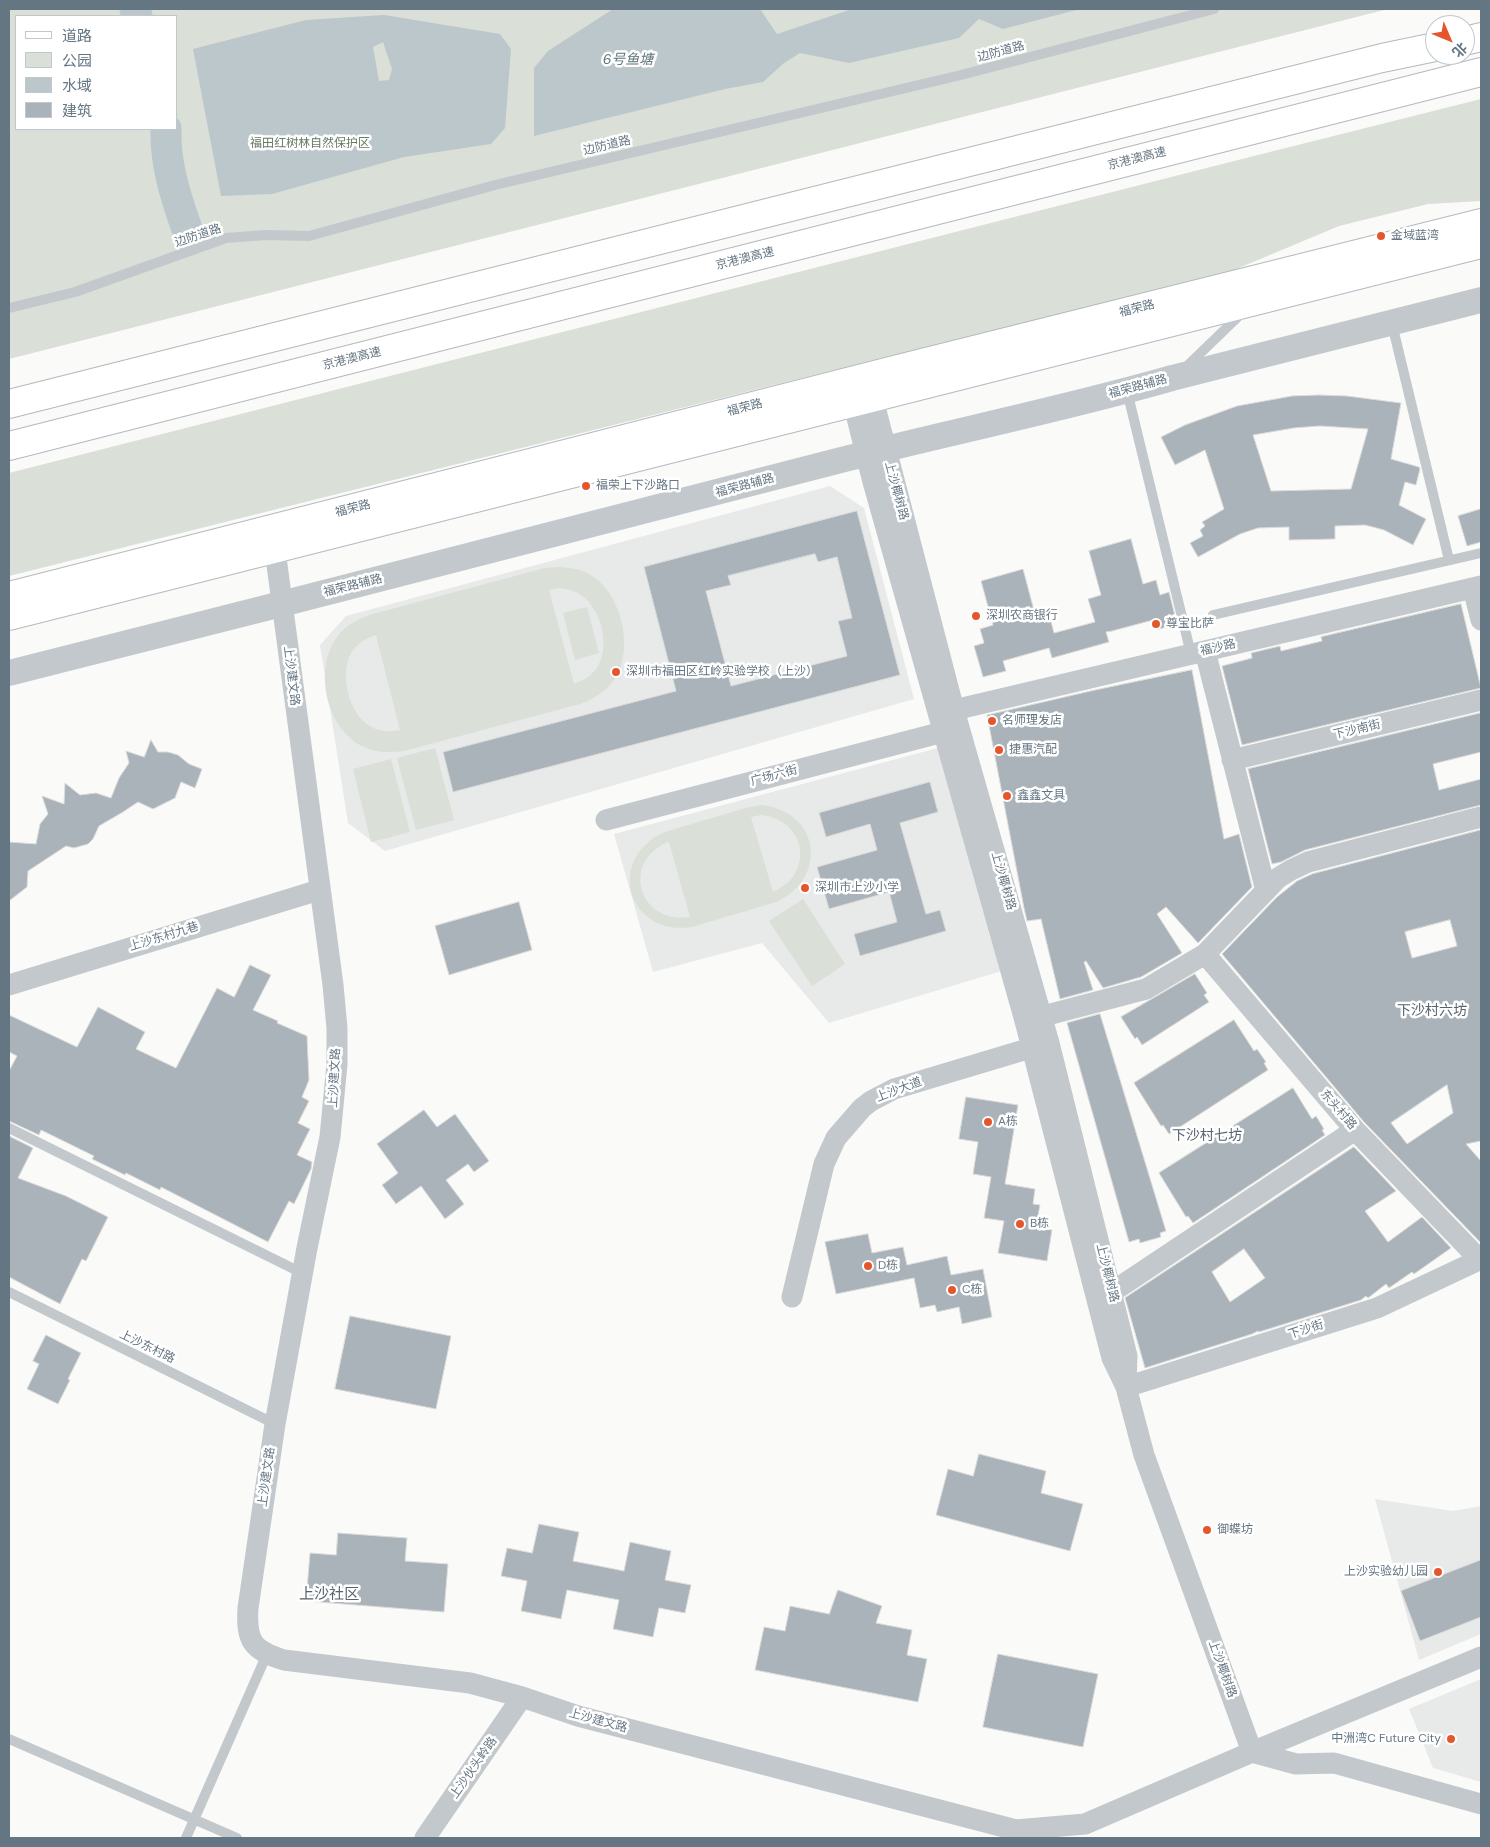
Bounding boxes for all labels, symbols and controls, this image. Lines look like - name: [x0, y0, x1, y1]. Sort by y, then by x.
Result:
- legend: [15, 15, 178, 130]
- north arrow: [1425, 15, 1475, 65]
- text: 道路: [62, 26, 92, 46]
- street label: 边防道路: [976, 39, 1026, 65]
- text: 北: [1449, 39, 1471, 61]
- text: 公园: [62, 51, 92, 71]
- water label: 6号鱼塘: [603, 52, 653, 68]
- text: 水域: [62, 76, 92, 96]
- text: 建筑: [62, 101, 92, 121]
- street label: 边防道路: [582, 134, 632, 158]
- park label: 福田红树林自然保护区: [250, 137, 370, 151]
- street label: 京港澳高速: [1106, 145, 1168, 173]
- street label: 边防道路: [173, 222, 223, 250]
- place label: 金域蓝湾: [1391, 229, 1439, 243]
- marker: 金域蓝湾: [1375, 230, 1387, 242]
- street label: 京港澳高速: [714, 245, 776, 273]
- street label: 福荣路: [1118, 298, 1156, 320]
- street label: 京港澳高速: [321, 345, 383, 373]
- street label: 福荣路辅路: [1107, 372, 1169, 402]
- street label: 福荣路: [726, 397, 764, 419]
- street label: 上沙椰树路: [881, 460, 911, 522]
- street label: 福荣路辅路: [714, 471, 776, 501]
- place label: 福荣上下沙路口: [596, 479, 680, 493]
- marker: 福荣上下沙路口: [580, 480, 592, 492]
- street label: 福荣路: [334, 498, 372, 520]
- street label: 福荣路辅路: [322, 572, 384, 600]
- place label: 深圳农商银行: [986, 609, 1058, 623]
- marker: 深圳农商银行: [970, 610, 982, 622]
- place label: 尊宝比萨: [1166, 617, 1214, 631]
- marker: 尊宝比萨: [1150, 618, 1162, 630]
- street label: 福沙路: [1199, 637, 1237, 659]
- street label: 上沙建文路: [280, 645, 302, 707]
- place label: 深圳市福田区红岭实验学校（上沙）: [626, 665, 818, 679]
- marker: 深圳市福田区红岭实验学校（上沙）: [610, 666, 622, 678]
- place label: 名师理发店: [1002, 714, 1062, 728]
- marker: 名师理发店: [986, 715, 998, 727]
- street label: 下沙南街: [1332, 718, 1382, 742]
- place label: 捷惠汽配: [1009, 743, 1057, 757]
- marker: 捷惠汽配: [993, 744, 1005, 756]
- street label: 广场六街: [749, 763, 799, 789]
- place label: 鑫鑫文具: [1017, 789, 1065, 803]
- marker: 鑫鑫文具: [1001, 790, 1013, 802]
- street label: 上沙椰树路: [988, 850, 1018, 912]
- place label: 深圳市上沙小学: [815, 881, 899, 895]
- marker: 深圳市上沙小学: [799, 882, 811, 894]
- street label: 上沙东村九巷: [127, 920, 201, 954]
- district label: 下沙村六坊: [1397, 1003, 1467, 1019]
- street label: 上沙建文路: [326, 1048, 344, 1108]
- street label: 上沙大道: [874, 1075, 924, 1105]
- street label: 东头村路: [1317, 1087, 1359, 1133]
- place label: A栋: [998, 1115, 1018, 1129]
- marker: A栋: [982, 1116, 994, 1128]
- district label: 下沙村七坊: [1172, 1128, 1242, 1144]
- place label: B栋: [1030, 1217, 1049, 1231]
- marker: B栋: [1014, 1218, 1026, 1230]
- street label: 上沙椰树路: [1093, 1242, 1121, 1304]
- place label: D栋: [878, 1259, 898, 1273]
- marker: D栋: [862, 1260, 874, 1272]
- place label: C栋: [962, 1283, 983, 1297]
- marker: C栋: [946, 1284, 958, 1296]
- street label: 下沙街: [1287, 1318, 1325, 1342]
- street label: 上沙东村路: [117, 1327, 177, 1367]
- street label: 上沙建文路: [256, 1446, 278, 1508]
- place label: 御蝶坊: [1217, 1523, 1253, 1537]
- marker: 御蝶坊: [1201, 1524, 1213, 1536]
- place label: 上沙实验幼儿园: [1344, 1565, 1428, 1579]
- marker: 上沙实验幼儿园: [1432, 1566, 1444, 1578]
- district label: 上沙社区: [299, 1586, 359, 1604]
- street label: 上沙椰树路: [1205, 1638, 1239, 1700]
- street label: 上沙建文路: [567, 1706, 629, 1736]
- place label: 中洲湾C Future City: [1331, 1732, 1441, 1746]
- marker: 中洲湾C Future City: [1445, 1733, 1457, 1745]
- street label: 上沙伙头岭路: [447, 1734, 501, 1802]

